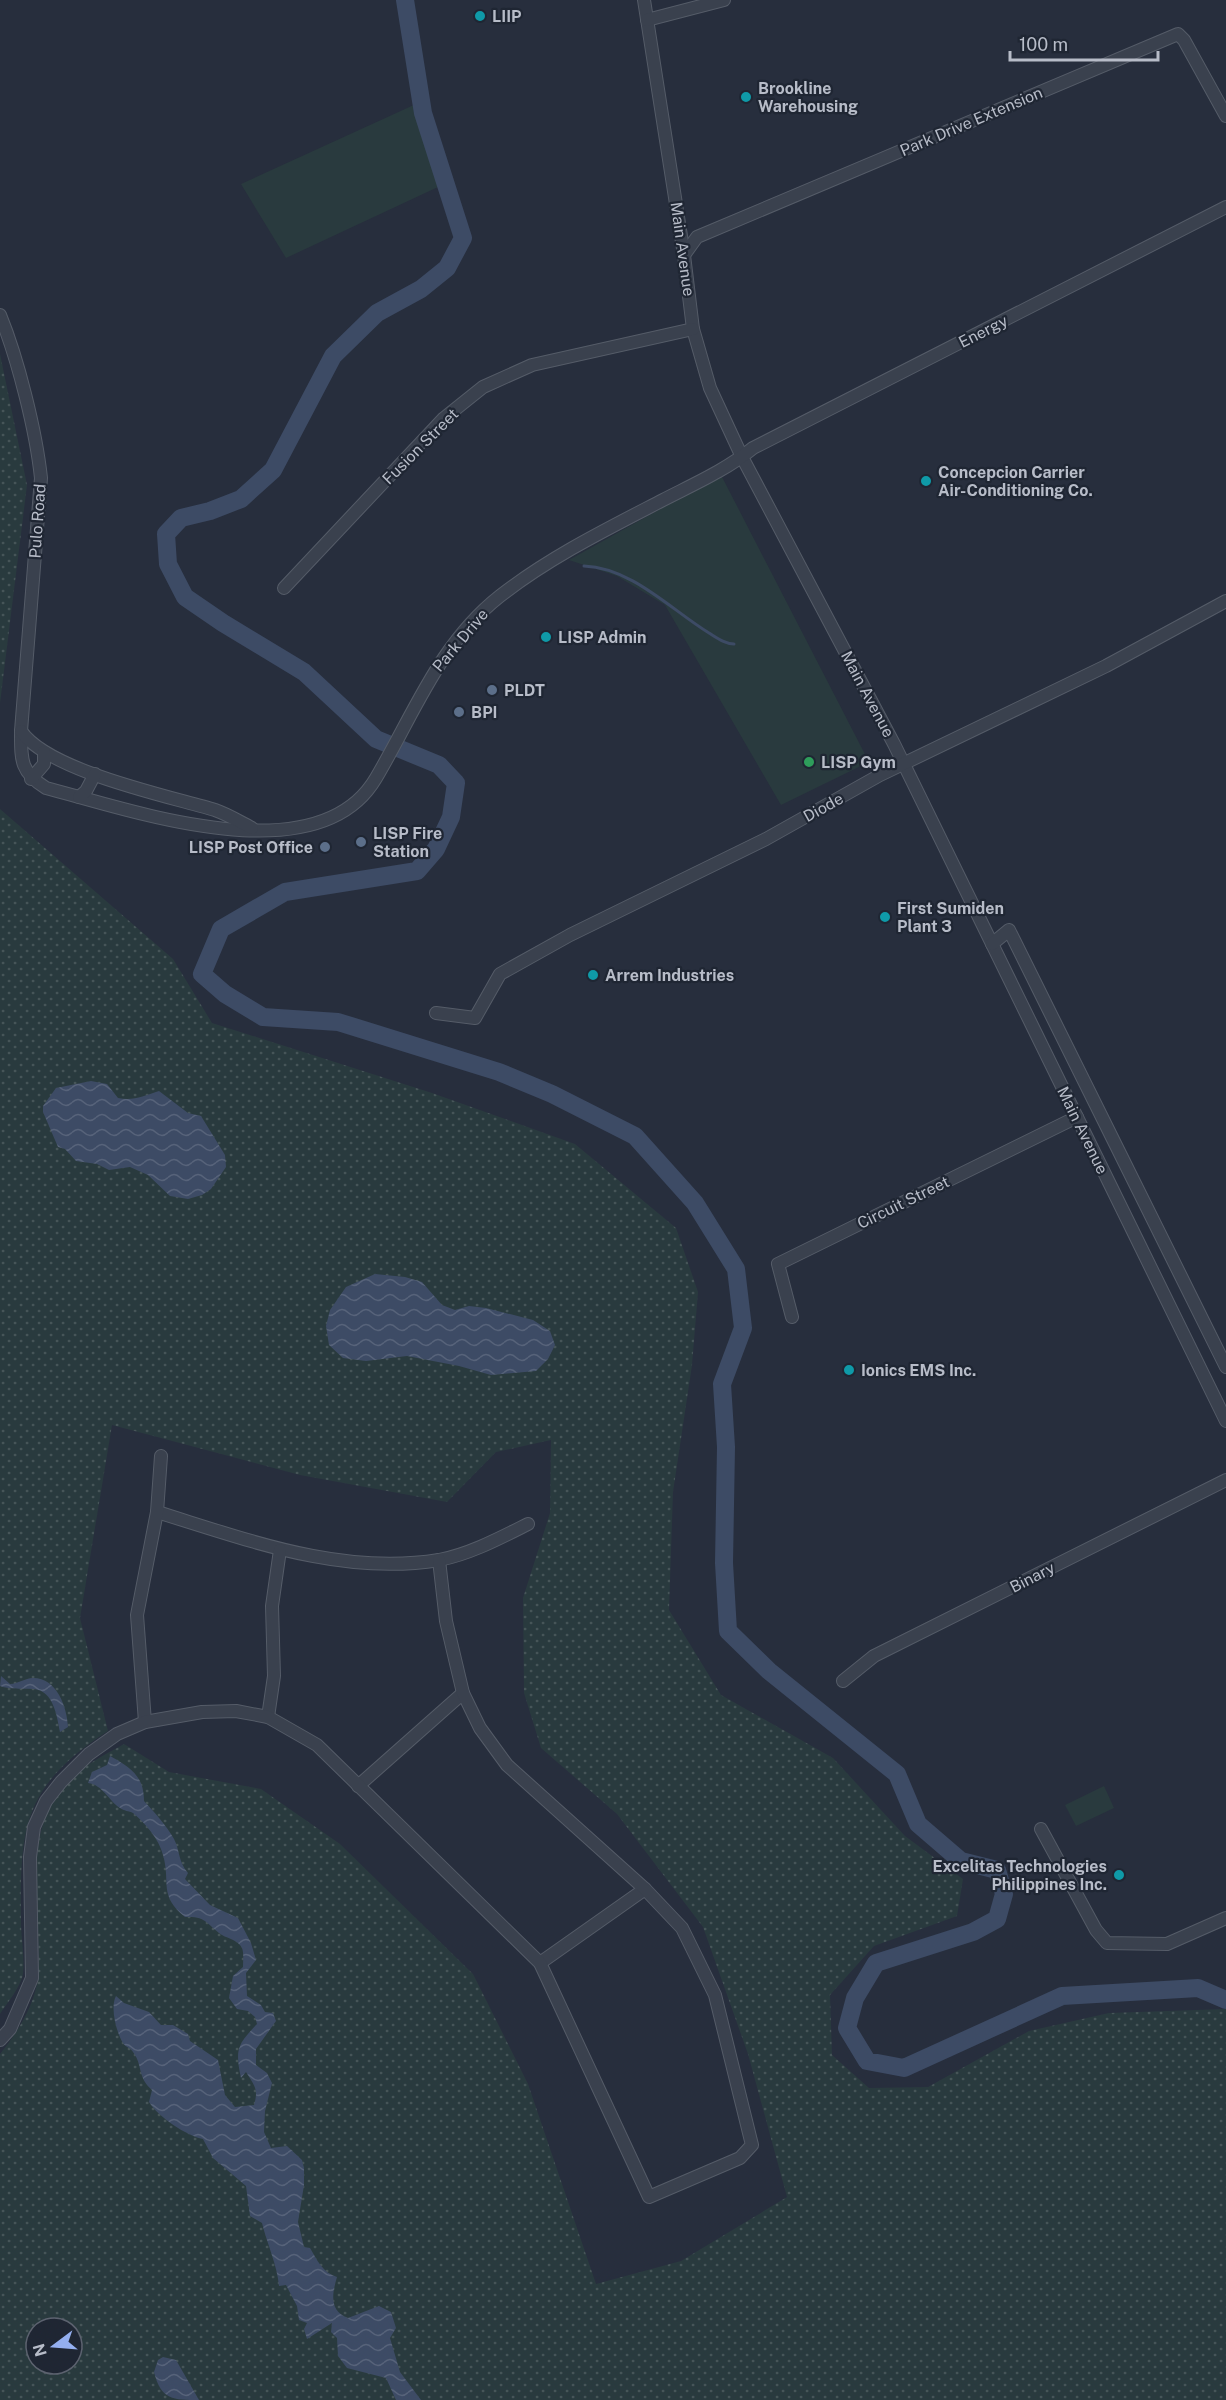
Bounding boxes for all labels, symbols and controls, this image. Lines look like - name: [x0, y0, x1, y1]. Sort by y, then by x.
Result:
- place label: LIIP: [492, 7, 522, 26]
- marker: LIIP: [473, 9, 487, 23]
- scale bar: [1010, 24, 1158, 62]
- text: 100 m: [1019, 34, 1068, 55]
- place label: Brookline Warehousing: [758, 79, 858, 116]
- street label: Park Drive Extension: [897, 83, 1045, 160]
- marker: Brookline Warehousing: [739, 90, 753, 104]
- street label: Main Avenue: [666, 201, 699, 297]
- street label: Energy: [956, 311, 1011, 352]
- street label: Fusion Street: [378, 404, 462, 488]
- place label: Concepcion Carrier Air-Conditioning Co.: [938, 463, 1093, 500]
- marker: Concepcion Carrier Air-Conditioning Co.: [919, 474, 933, 488]
- street label: Pulo Road: [25, 483, 50, 559]
- street label: Park Drive: [429, 605, 492, 676]
- place label: LISP Admin: [558, 628, 647, 647]
- marker: LISP Admin: [539, 630, 553, 644]
- street label: Main Avenue: [837, 648, 898, 741]
- place label: PLDT: [504, 681, 545, 700]
- marker: PLDT: [485, 683, 499, 697]
- place label: BPI: [471, 703, 498, 722]
- marker: BPI: [452, 705, 466, 719]
- place label: LISP Gym: [821, 753, 896, 772]
- marker: LISP Gym: [802, 755, 816, 769]
- street label: Diode: [800, 789, 847, 826]
- place label: LISP Fire Station: [373, 824, 442, 861]
- marker: LISP Fire Station: [354, 835, 368, 849]
- place label: LISP Post Office: [189, 838, 313, 857]
- marker: LISP Post Office: [318, 840, 332, 854]
- place label: First Sumiden Plant 3: [897, 899, 1004, 936]
- marker: First Sumiden Plant 3: [878, 910, 892, 924]
- place label: Arrem Industries: [605, 966, 734, 985]
- marker: Arrem Industries: [586, 968, 600, 982]
- street label: Main Avenue: [1053, 1083, 1112, 1177]
- street label: Circuit Street: [854, 1172, 952, 1233]
- place label: Ionics EMS Inc.: [861, 1361, 976, 1380]
- marker: Ionics EMS Inc.: [842, 1363, 856, 1377]
- street label: Binary: [1007, 1558, 1058, 1597]
- place label: Excelitas Technologies Philippines Inc.: [932, 1857, 1107, 1894]
- marker: Excelitas Technologies Philippines Inc.: [1112, 1868, 1126, 1882]
- north arrow: [24, 2316, 84, 2376]
- text: N: [29, 2341, 51, 2359]

